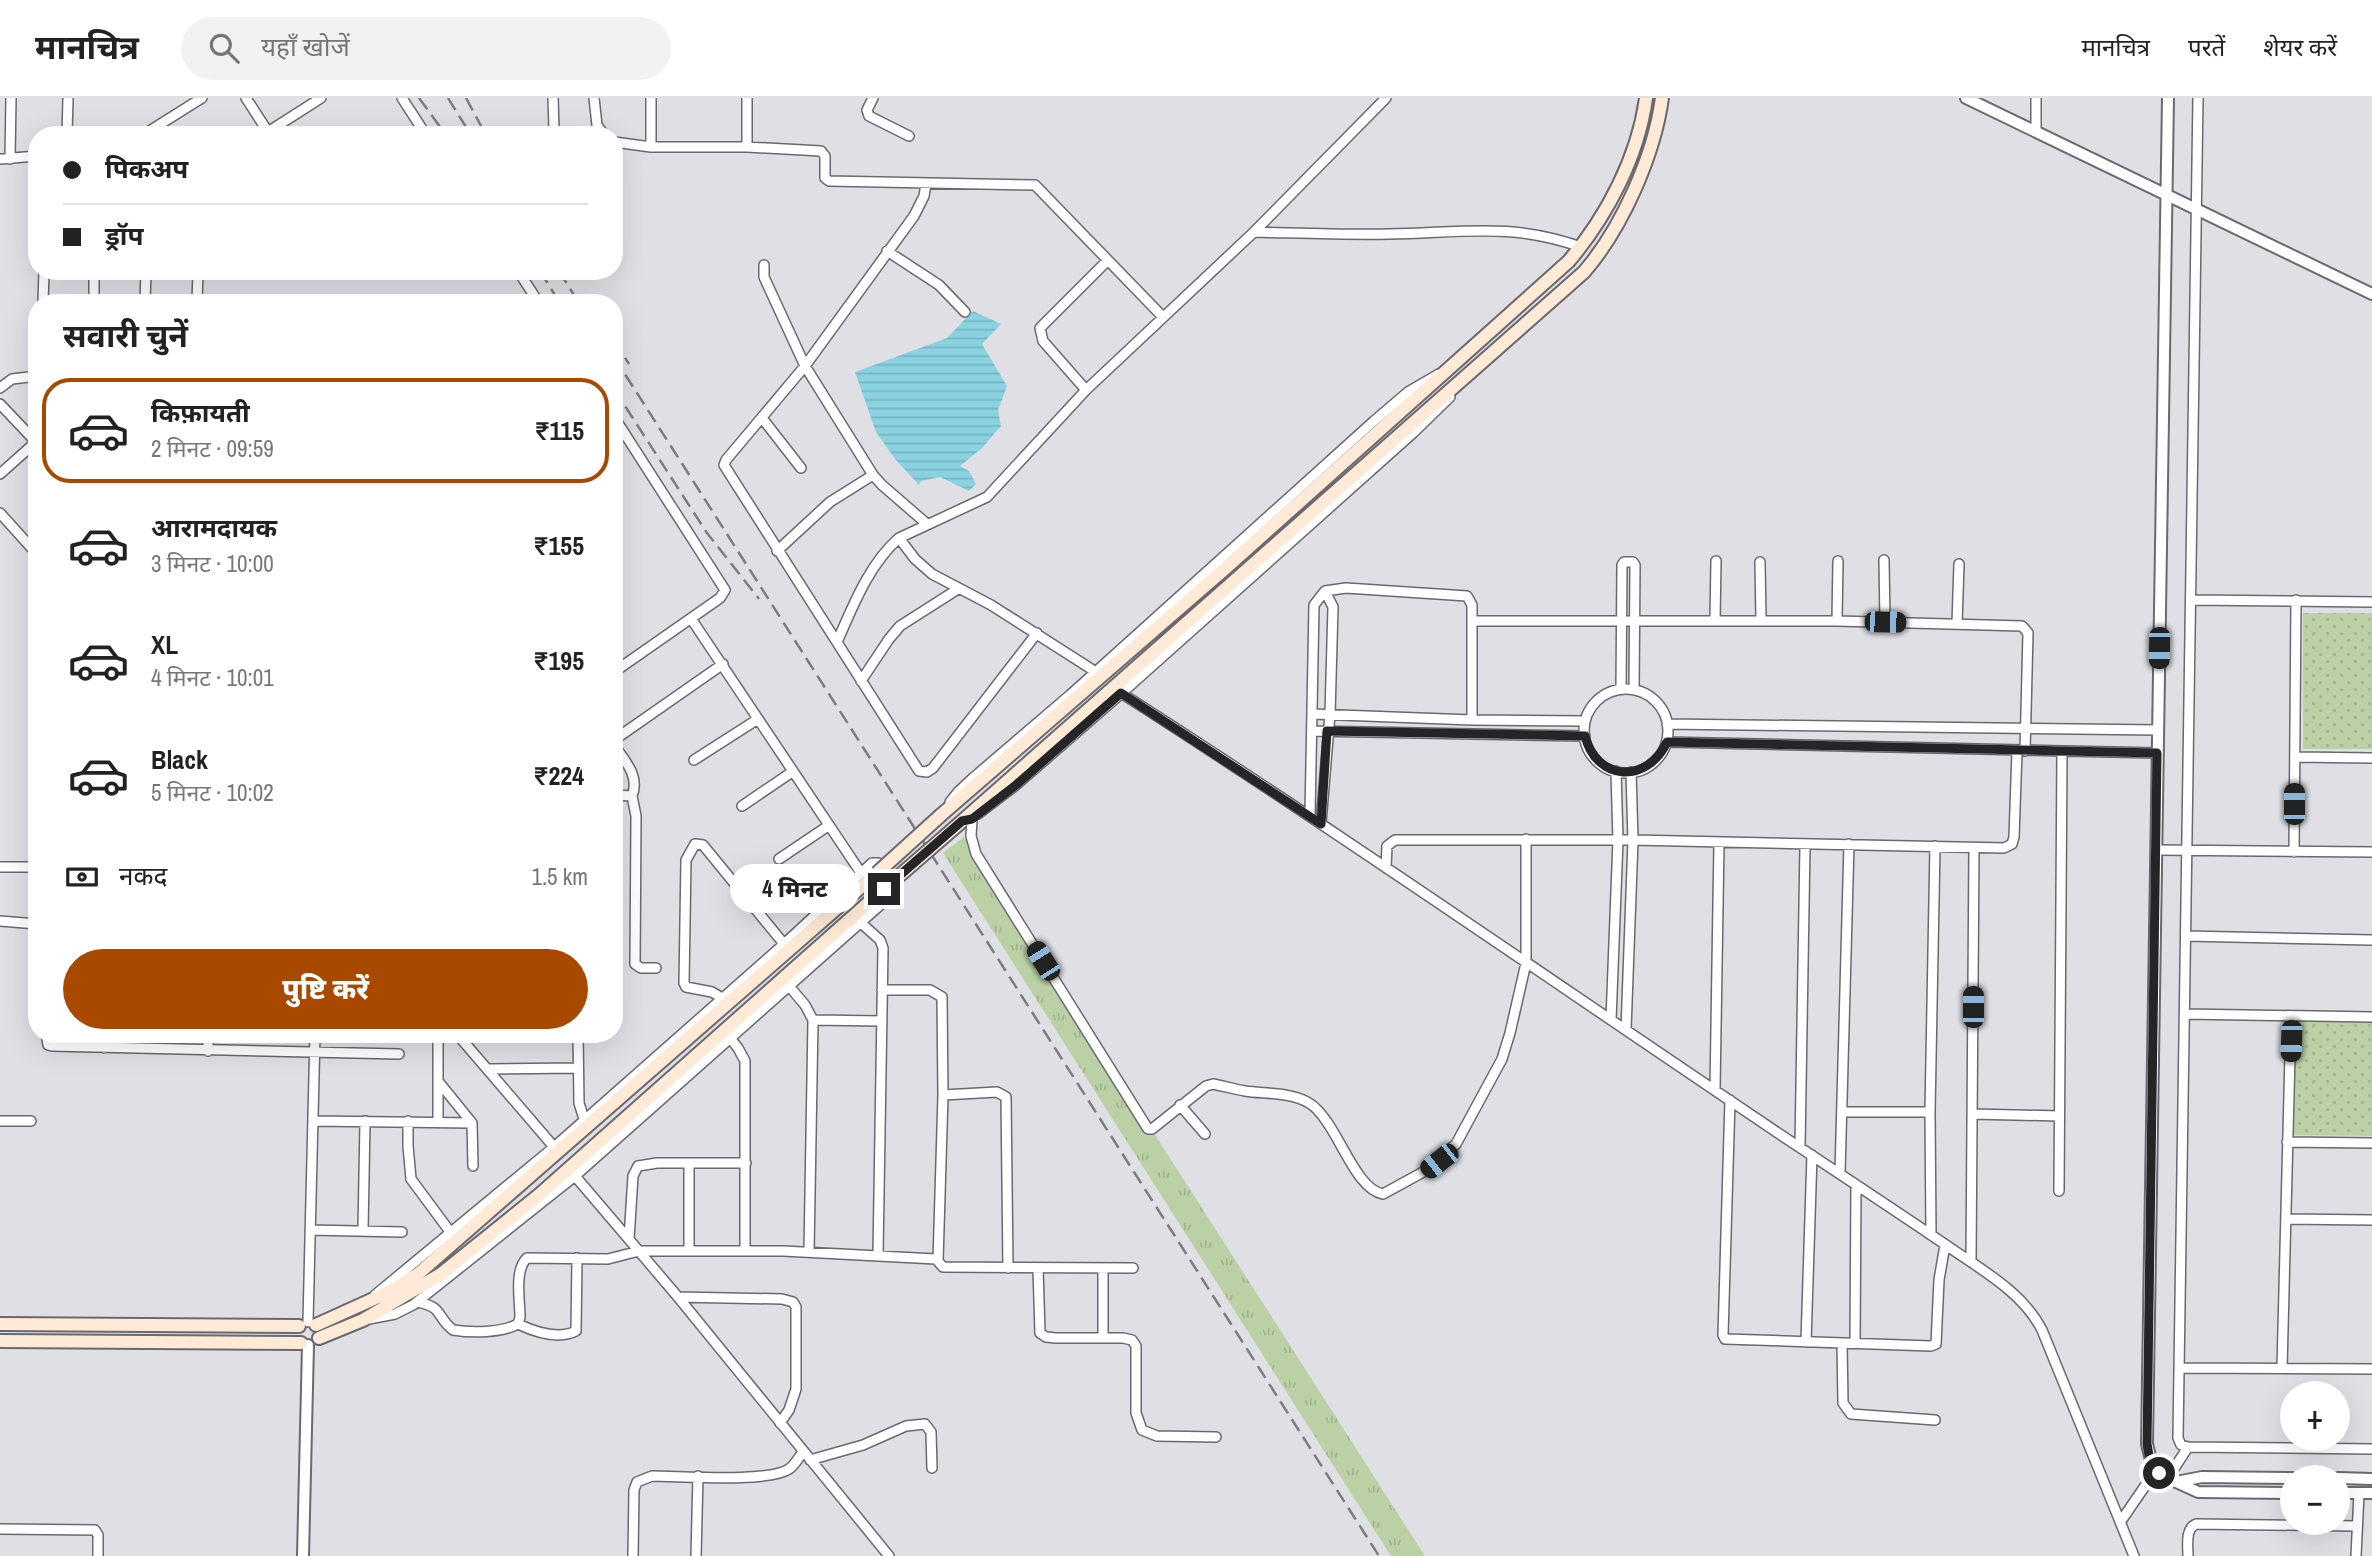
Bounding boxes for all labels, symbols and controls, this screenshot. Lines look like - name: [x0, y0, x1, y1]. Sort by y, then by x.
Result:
- search box: [181, 17, 671, 80]
- text: मानचित्र: [35, 25, 139, 69]
- icon: search: [205, 29, 243, 67]
- text: यहाँ खोजें: [261, 29, 350, 64]
- text: मानचित्र: [2081, 31, 2150, 63]
- text: परतें: [2188, 31, 2225, 63]
- text: शेयर करें: [2263, 31, 2337, 63]
- text: पिकअप: [105, 151, 188, 186]
- text: ड्रॉप: [105, 218, 143, 253]
- text: सवारी चुनें: [63, 314, 188, 357]
- text: किफ़ायती: [151, 395, 250, 430]
- icon: car: [67, 399, 130, 462]
- text: ₹115: [535, 413, 584, 448]
- text: 2 मिनट · 09:59: [151, 433, 274, 464]
- text: आरामदायक: [151, 510, 277, 545]
- icon: car: [67, 514, 130, 577]
- text: ₹155: [533, 528, 584, 563]
- text: 3 मिनट · 10:00: [151, 548, 274, 579]
- car: [1864, 611, 1907, 633]
- text: XL: [151, 627, 178, 662]
- car: [2149, 627, 2170, 669]
- icon: car: [67, 629, 130, 692]
- text: ₹195: [533, 643, 584, 678]
- text: 4 मिनट · 10:01: [151, 662, 274, 693]
- text: Black: [151, 742, 208, 777]
- icon: car: [67, 744, 130, 807]
- text: ₹224: [533, 758, 584, 793]
- text: 5 मिनट · 10:02: [151, 777, 274, 808]
- car: [2284, 783, 2305, 825]
- icon: cash: [63, 858, 101, 896]
- text: नकद: [119, 858, 167, 893]
- text: 1.5 km: [531, 861, 588, 892]
- callout: 4 मिनट: [730, 864, 860, 914]
- text: 4 मिनट: [762, 873, 828, 904]
- route end: [868, 873, 900, 905]
- car: [1023, 938, 1064, 984]
- button: पुष्टि करें: [63, 949, 588, 1029]
- car: [1963, 986, 1984, 1028]
- car: [2280, 1020, 2303, 1062]
- car: [1416, 1140, 1463, 1182]
- map controls: [2280, 1381, 2350, 1535]
- button: +: [2280, 1381, 2350, 1451]
- route start: [2143, 1457, 2175, 1489]
- button: −: [2280, 1465, 2350, 1535]

